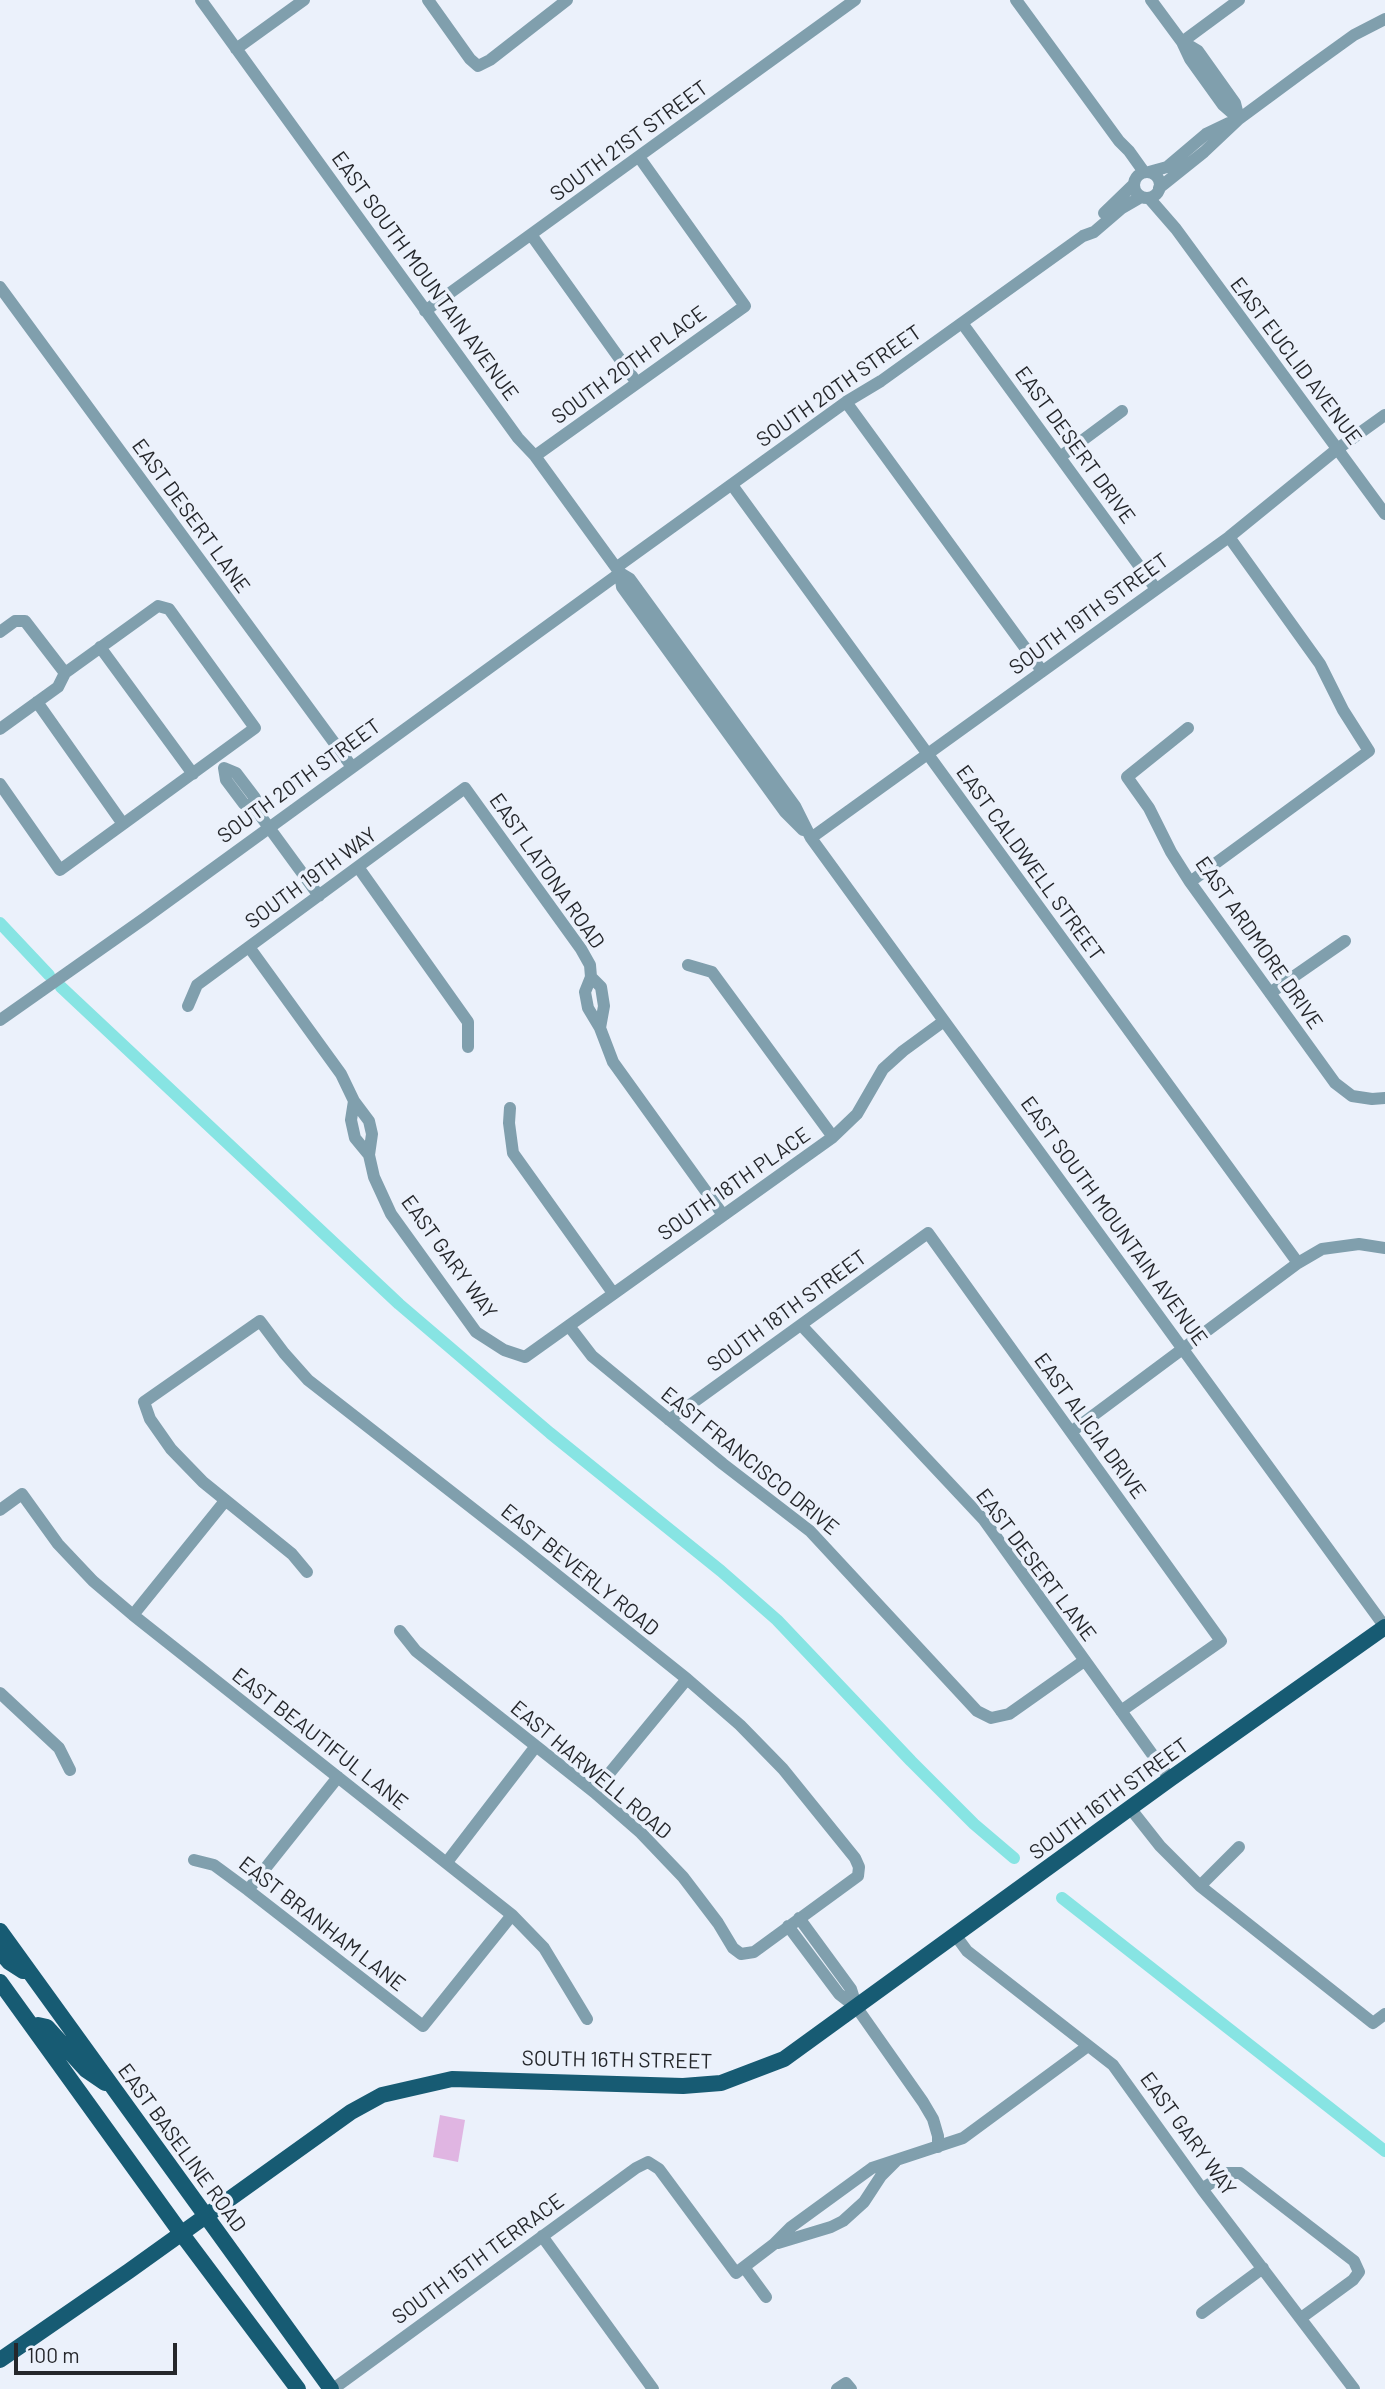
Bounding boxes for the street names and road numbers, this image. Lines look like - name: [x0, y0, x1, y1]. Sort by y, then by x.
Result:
- street label: SOUTH 21ST STREET: [545, 75, 713, 207]
- street label: EAST SOUTH MOUNTAIN AVENUE: [326, 147, 524, 405]
- street label: EAST EUCLID AVENUE: [1225, 272, 1367, 450]
- street label: SOUTH 20TH PLACE: [547, 300, 711, 430]
- street label: SOUTH 20TH STREET: [752, 320, 926, 452]
- street label: EAST DESERT DRIVE: [1009, 361, 1141, 529]
- street label: EAST DESERT LANE: [127, 434, 255, 598]
- street label: SOUTH 19TH STREET: [1004, 548, 1174, 680]
- street label: SOUTH 20TH STREET: [212, 713, 386, 849]
- street label: EAST CALDWELL STREET: [951, 760, 1109, 966]
- street label: EAST LATONA ROAD: [484, 789, 610, 953]
- street label: SOUTH 19TH WAY: [240, 822, 382, 934]
- street label: EAST ARDMORE DRIVE: [1190, 852, 1328, 1034]
- street label: EAST SOUTH MOUNTAIN AVENUE: [1015, 1092, 1213, 1350]
- street label: SOUTH 18TH PLACE: [653, 1122, 815, 1246]
- street label: EAST GARY WAY: [396, 1190, 502, 1324]
- street label: SOUTH 18TH STREET: [702, 1245, 872, 1377]
- street label: EAST ALICIA DRIVE: [1029, 1348, 1151, 1504]
- street label: EAST FRANCISCO DRIVE: [656, 1381, 844, 1541]
- street label: EAST DESERT LANE: [970, 1484, 1102, 1646]
- street label: EAST BEVERLY ROAD: [496, 1499, 664, 1641]
- street label: EAST BEAUTIFUL LANE: [227, 1663, 413, 1815]
- street label: EAST HARWELL ROAD: [505, 1695, 677, 1845]
- street label: SOUTH 16TH STREET: [1024, 1733, 1194, 1865]
- street label: EAST BRANHAM LANE: [234, 1851, 410, 1997]
- street label: SOUTH 16TH STREET: [521, 2046, 713, 2074]
- street label: EAST BASELINE ROAD: [112, 2059, 252, 2237]
- street label: EAST GARY WAY: [1135, 2067, 1241, 2201]
- street label: SOUTH 15TH TERRACE: [387, 2188, 569, 2330]

